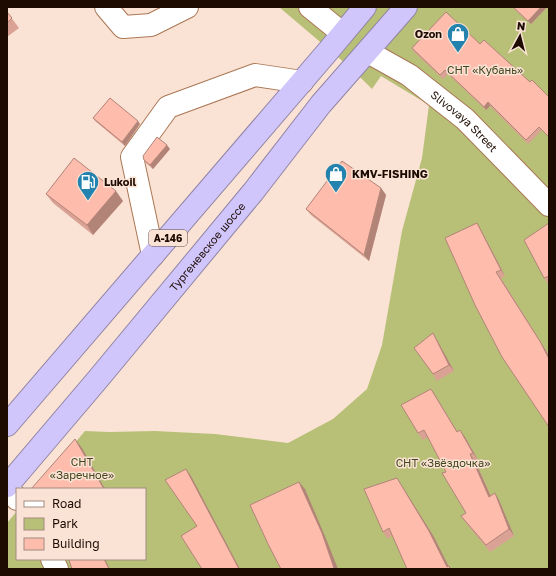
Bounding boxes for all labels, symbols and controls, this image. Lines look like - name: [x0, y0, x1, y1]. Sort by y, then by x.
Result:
- north arrow: [500, 16, 540, 56]
- text: N: [516, 19, 526, 33]
- shop icon: Ozon: [445, 21, 471, 54]
- place label: Ozon: [415, 27, 442, 40]
- park label: СНТ «Кубань»: [447, 63, 523, 76]
- street label: Slivovaya Street: [428, 88, 500, 154]
- shop icon: KMV-FISHING: [323, 161, 349, 194]
- place label: KMV-FISHING: [352, 167, 428, 180]
- fuel station icon: Lukoil: [75, 169, 101, 202]
- place label: Lukoil: [104, 175, 136, 188]
- street label: Тургеневское шоссе: [167, 200, 248, 294]
- road number: А-146: [149, 230, 187, 246]
- park label: СНТ «Заречное»: [50, 455, 114, 481]
- park label: СНТ «Звёздочка»: [396, 456, 490, 469]
- legend: [16, 488, 146, 560]
- text: Road: [52, 496, 81, 511]
- text: Park: [52, 516, 78, 531]
- text: Building: [52, 536, 100, 551]

